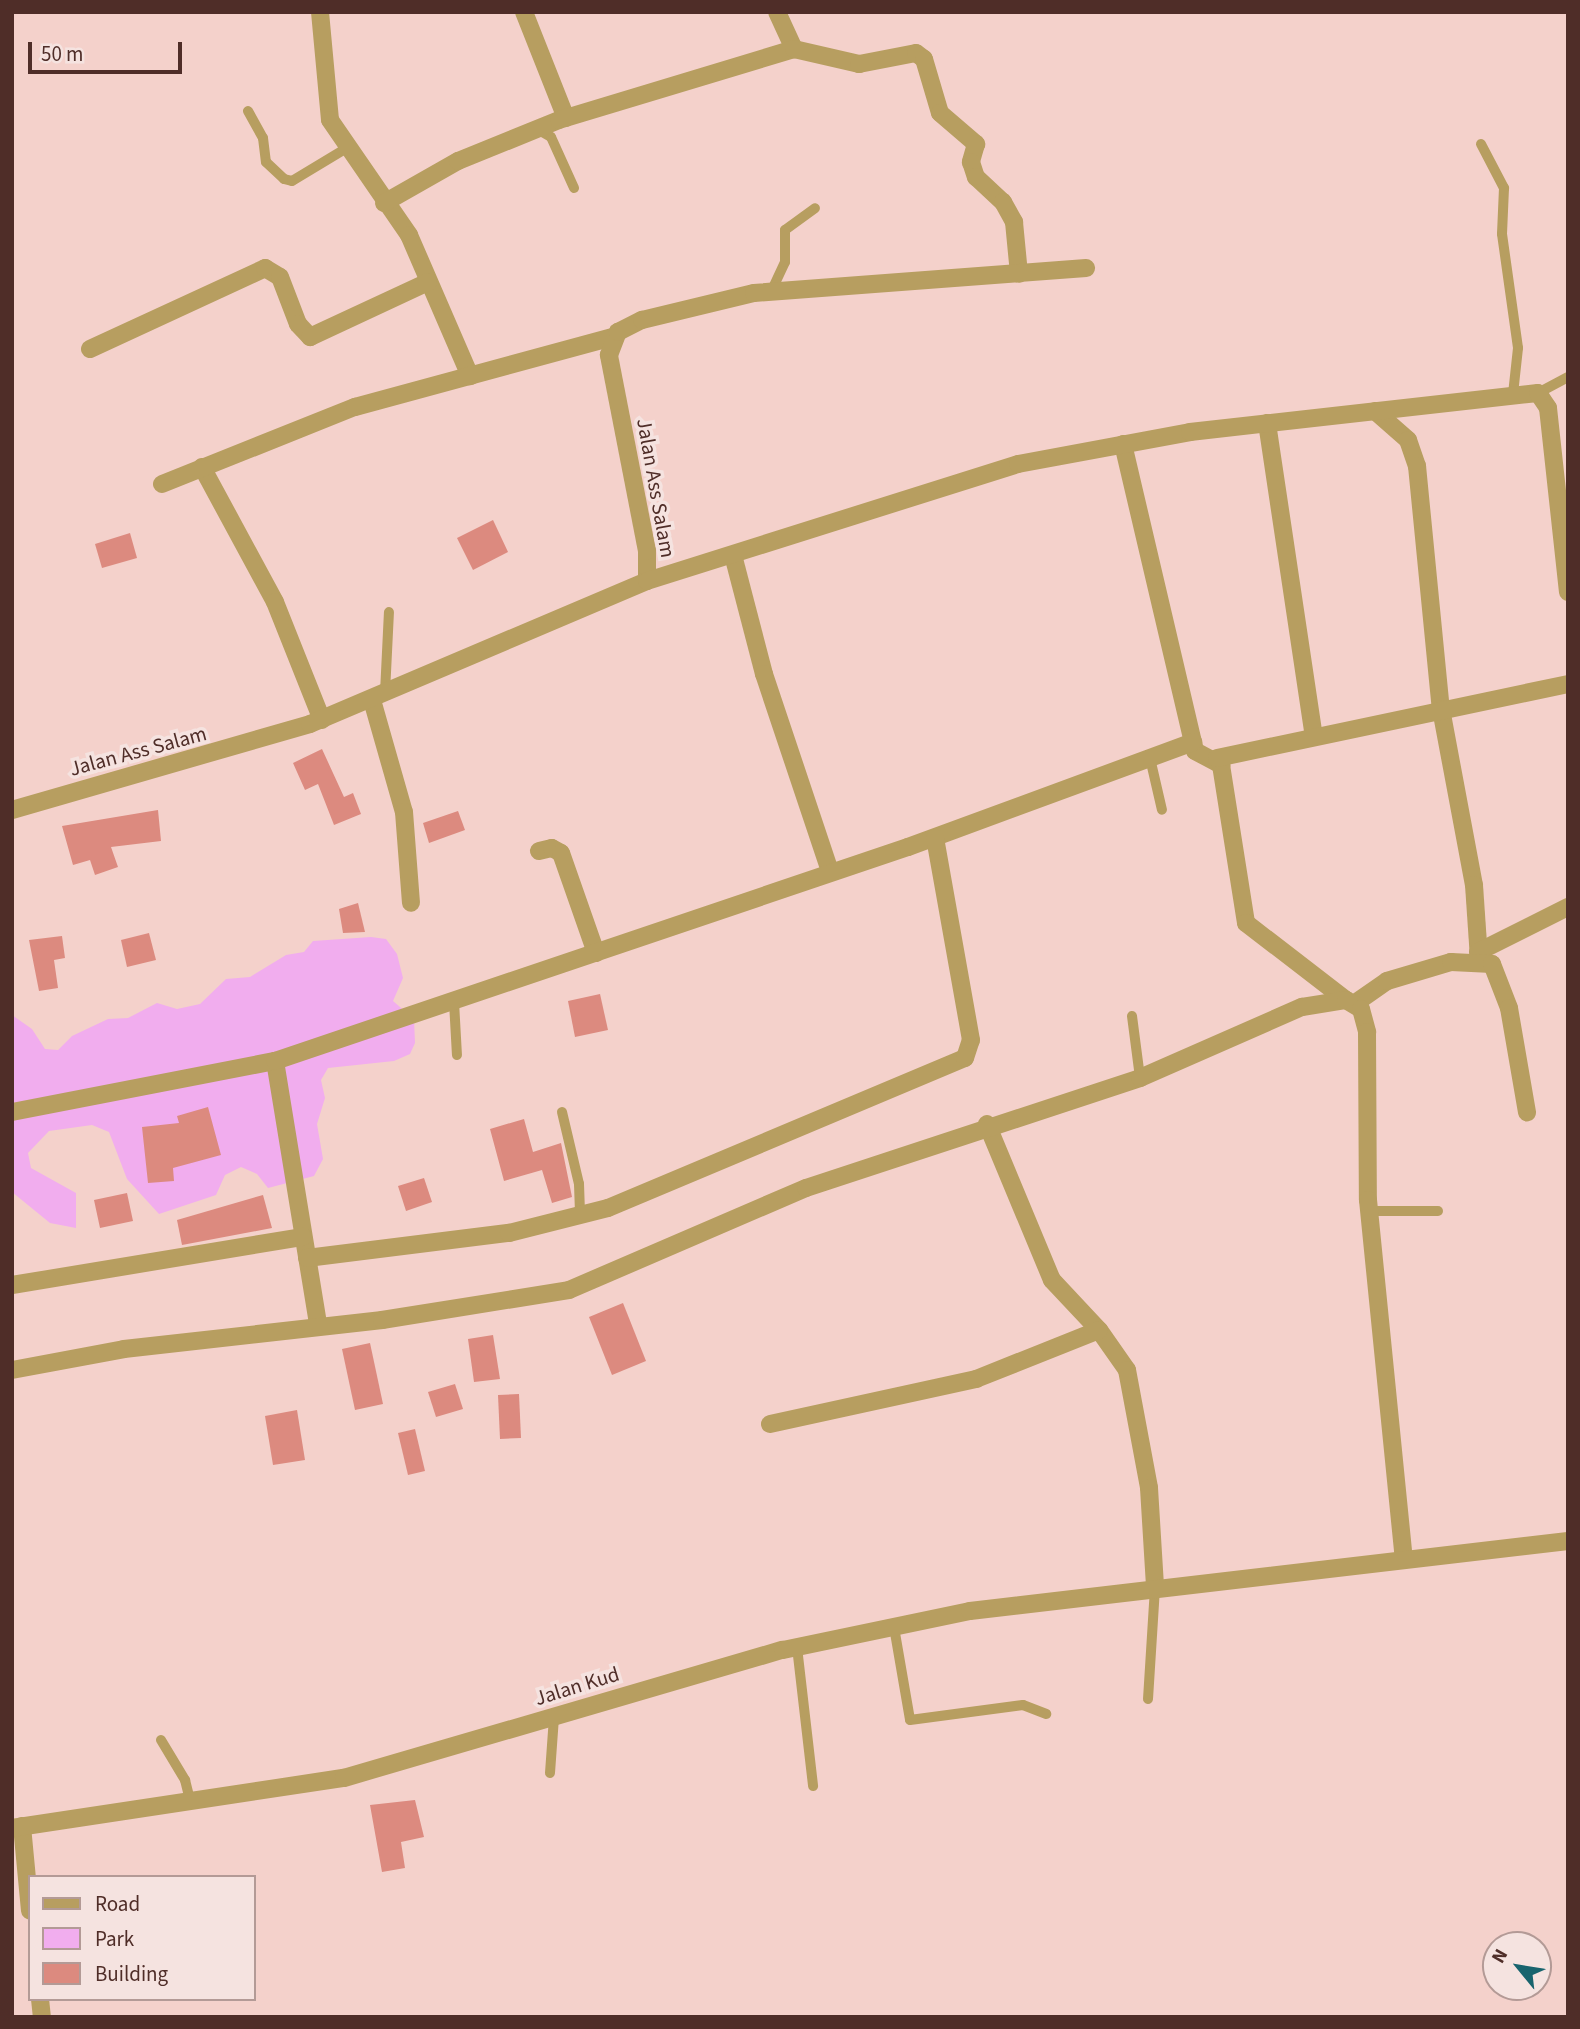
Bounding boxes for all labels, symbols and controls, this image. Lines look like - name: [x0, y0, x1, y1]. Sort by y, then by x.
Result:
- scale bar: [32, 28, 186, 72]
- text: 50 m: [41, 39, 83, 69]
- street label: Jalan Ass Salam: [631, 416, 681, 560]
- street label: Jalan Ass Salam: [67, 721, 209, 781]
- street label: Jalan Kud: [532, 1661, 622, 1711]
- legend: [28, 1875, 256, 2001]
- text: Road: [95, 1889, 140, 1919]
- text: Park: [95, 1924, 134, 1954]
- north arrow: [1482, 1931, 1552, 2001]
- text: N: [1485, 1944, 1515, 1968]
- text: Building: [95, 1959, 168, 1989]

